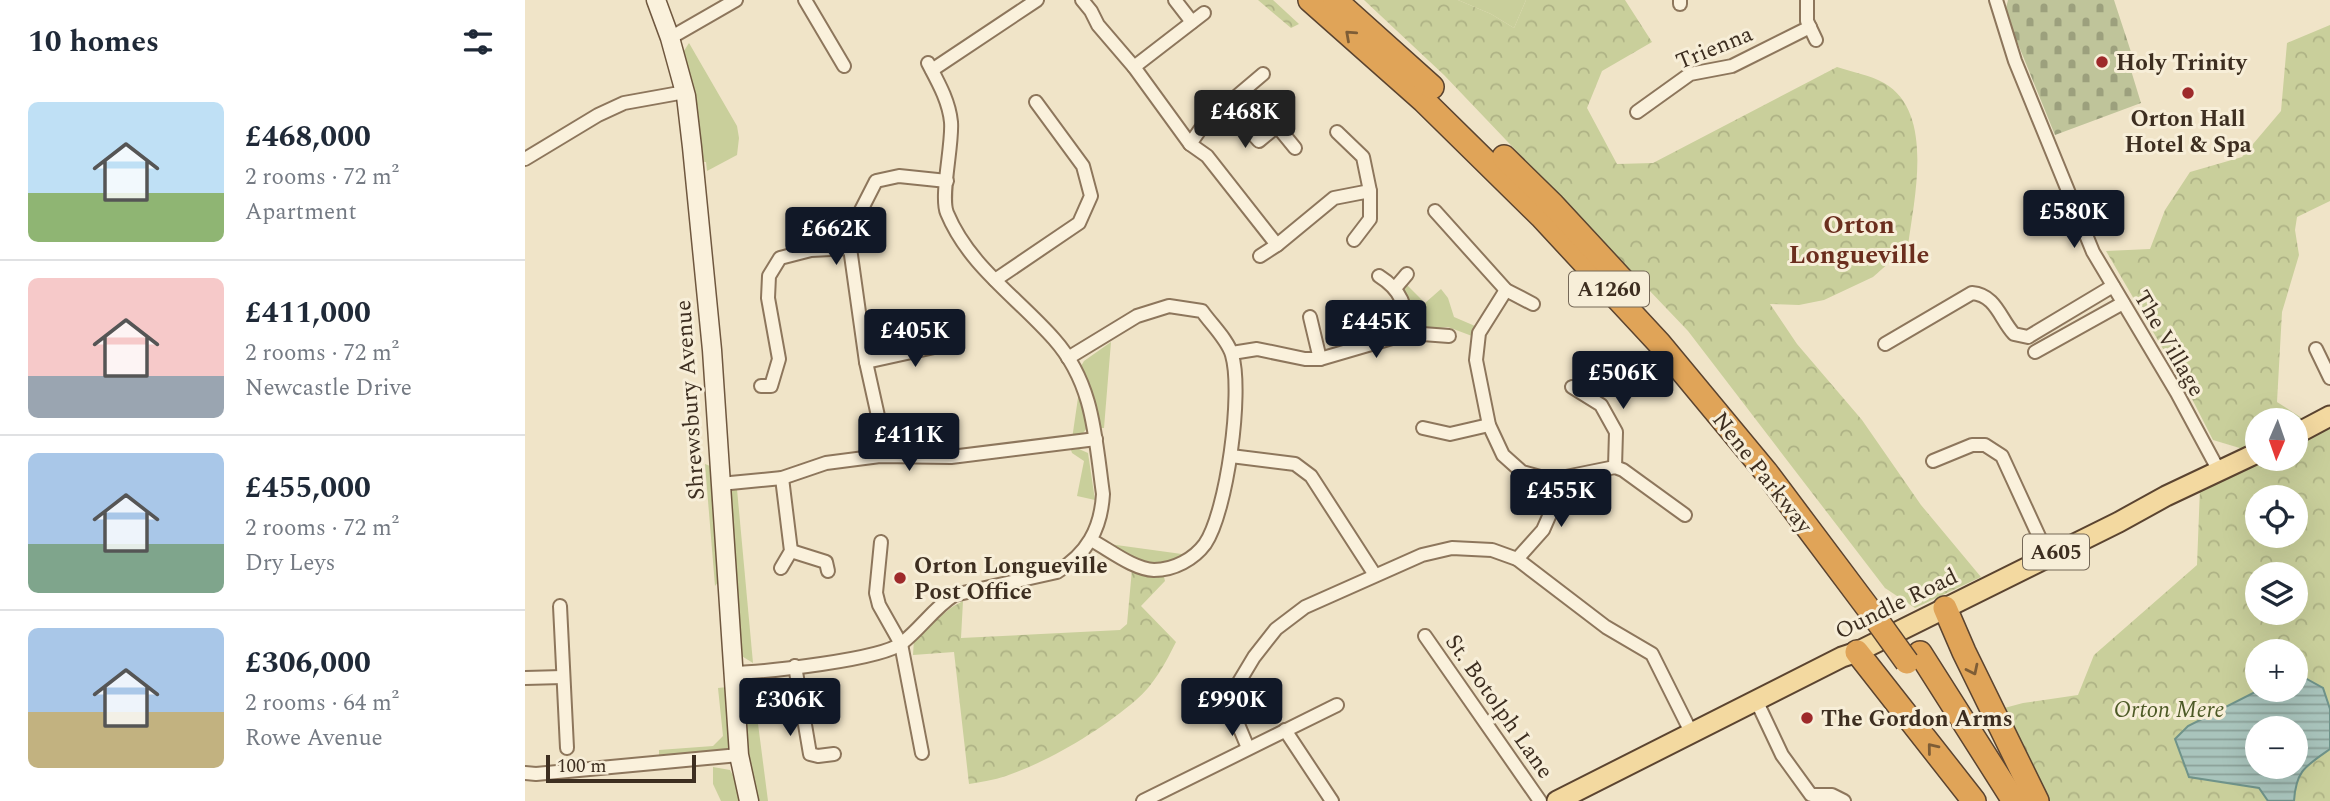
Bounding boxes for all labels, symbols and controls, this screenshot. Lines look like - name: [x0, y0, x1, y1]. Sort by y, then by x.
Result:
- street label: Trienna: [1671, 17, 1758, 80]
- text: 10 homes: [28, 19, 159, 65]
- icon: filters: [459, 23, 497, 61]
- one-way arrow: [1345, 31, 1358, 44]
- place label: Holy Trinity: [2116, 46, 2248, 81]
- marker: Holy Trinity: [2094, 54, 2110, 70]
- marker: Orton Hall Hotel & Spa: [2180, 85, 2196, 101]
- pin: £468K: [1196, 90, 1294, 150]
- text: £468K: [1210, 95, 1280, 130]
- place label: Orton Hall Hotel & Spa: [2124, 102, 2252, 163]
- text: £468,000: [245, 114, 371, 160]
- icon: home: [84, 130, 168, 214]
- text: 2 rooms · 72 m²: [245, 160, 399, 195]
- pin: £580K: [2025, 190, 2123, 250]
- text: Apartment: [245, 195, 357, 230]
- text: £580K: [2039, 195, 2109, 230]
- district label: Orton Longueville: [1789, 205, 1929, 275]
- pin: £662K: [787, 208, 885, 267]
- text: £662K: [801, 212, 871, 247]
- road number: A1260: [1569, 272, 1649, 306]
- street label: The Village: [2124, 284, 2213, 404]
- text: £411,000: [245, 290, 371, 336]
- street label: Shrewsbury Avenue: [666, 299, 715, 501]
- pin: £445K: [1327, 300, 1425, 360]
- text: £445K: [1341, 305, 1411, 340]
- icon: home: [84, 306, 168, 390]
- pin: £405K: [866, 310, 964, 369]
- text: £405K: [880, 314, 950, 349]
- text: 2 rooms · 72 m²: [245, 336, 399, 371]
- pin: £506K: [1574, 352, 1672, 411]
- text: £506K: [1588, 356, 1658, 391]
- text: Newcastle Drive: [245, 371, 412, 406]
- street label: Nene Parkway: [1703, 404, 1821, 542]
- north arrow: [2245, 408, 2308, 471]
- map controls: [2245, 408, 2308, 779]
- pin: £411K: [860, 414, 958, 473]
- text: £411K: [874, 418, 944, 453]
- text: £455,000: [245, 465, 371, 511]
- pin: £455K: [1512, 470, 1610, 529]
- text: £455K: [1526, 474, 1596, 509]
- icon: home: [84, 481, 168, 565]
- button: locate: [2245, 485, 2308, 548]
- text: 2 rooms · 72 m²: [245, 511, 399, 546]
- road number: A605: [2023, 534, 2089, 570]
- text: Dry Leys: [245, 546, 335, 581]
- place label: Orton Longueville Post Office: [914, 549, 1108, 610]
- street label: Oundle Road: [1829, 559, 1964, 649]
- button: layers: [2245, 562, 2308, 625]
- marker: Orton Longueville Post Office: [892, 570, 908, 586]
- street label: St. Botolph Lane: [1436, 627, 1562, 786]
- button: +: [2245, 639, 2308, 702]
- text: £306,000: [245, 640, 371, 686]
- icon: home: [84, 656, 168, 740]
- one-way arrow: [1964, 663, 1978, 675]
- pin: £306K: [741, 678, 839, 738]
- pin: £990K: [1183, 678, 1281, 738]
- text: £306K: [755, 683, 825, 718]
- text: £990K: [1197, 683, 1267, 718]
- text: 2 rooms · 64 m²: [245, 686, 399, 721]
- park label: Orton Mere: [2114, 693, 2224, 728]
- place label: The Gordon Arms: [1821, 702, 2013, 737]
- marker: The Gordon Arms: [1799, 710, 1815, 726]
- button: −: [2245, 716, 2308, 779]
- text: Rowe Avenue: [245, 721, 383, 756]
- one-way arrow: [1927, 743, 1940, 755]
- scale bar: [546, 752, 697, 784]
- text: 100 m: [557, 752, 607, 781]

